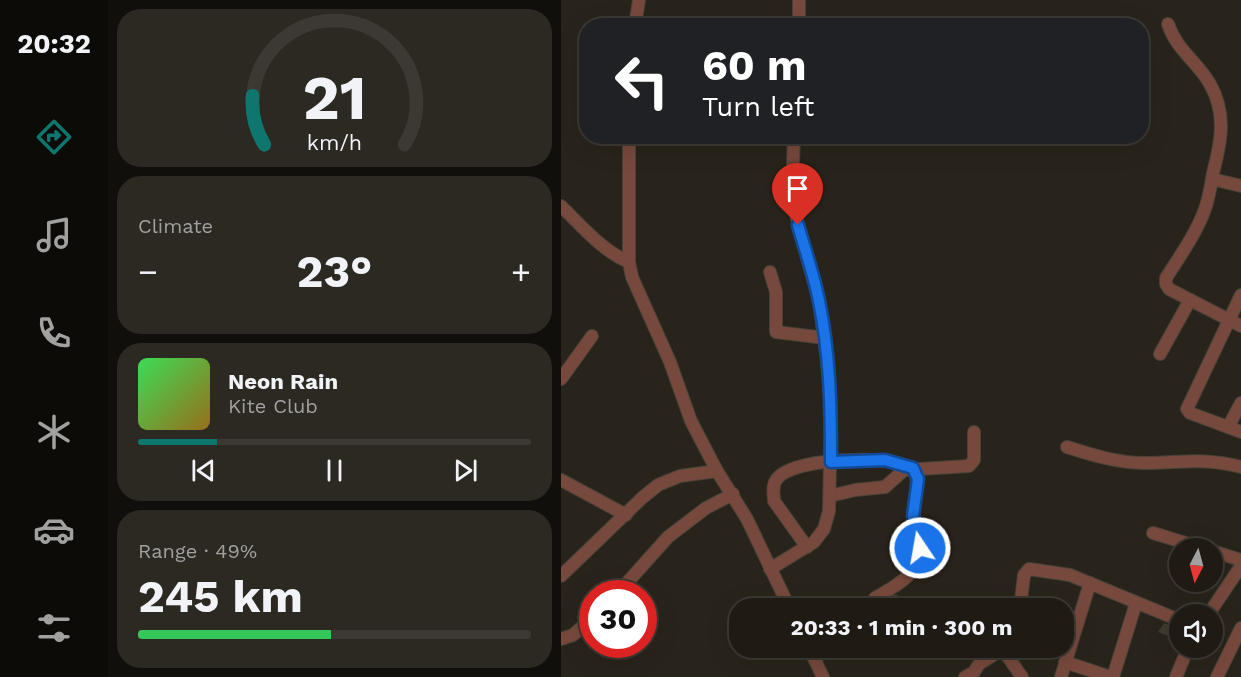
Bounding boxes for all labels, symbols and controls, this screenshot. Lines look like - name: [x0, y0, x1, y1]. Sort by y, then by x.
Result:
- text: 20:32: [17, 28, 91, 60]
- text: 60 m: [702, 41, 806, 90]
- icon: left: [603, 42, 681, 120]
- text: 21: [302, 61, 367, 134]
- text: Turn left: [702, 91, 814, 123]
- icon: directions: [33, 116, 75, 158]
- text: km/h: [307, 130, 362, 155]
- pin: [772, 163, 823, 225]
- icon: arrive: [781, 172, 814, 205]
- icon: music: [33, 214, 75, 256]
- text: Climate: [138, 214, 213, 238]
- text: 23°: [297, 245, 372, 298]
- text: −: [138, 252, 158, 291]
- text: +: [511, 252, 531, 291]
- icon: phone: [33, 312, 75, 354]
- text: Neon Rain: [228, 369, 338, 394]
- text: Kite Club: [228, 394, 318, 418]
- icon: climate: [33, 411, 75, 453]
- icon: previous: [187, 454, 220, 487]
- icon: pause: [318, 454, 351, 487]
- icon: next: [449, 454, 482, 487]
- icon: car: [33, 509, 75, 551]
- position arrow: [888, 516, 952, 580]
- north arrow: [1169, 538, 1223, 592]
- map controls: [1169, 538, 1223, 658]
- text: Range · 49%: [138, 539, 257, 563]
- text: 245 km: [138, 570, 303, 623]
- speed limit sign: 30: [579, 580, 657, 658]
- button: sound: [1169, 604, 1223, 658]
- icon: filters: [33, 607, 75, 649]
- text: 20:33 · 1 min · 300 m: [791, 615, 1012, 640]

